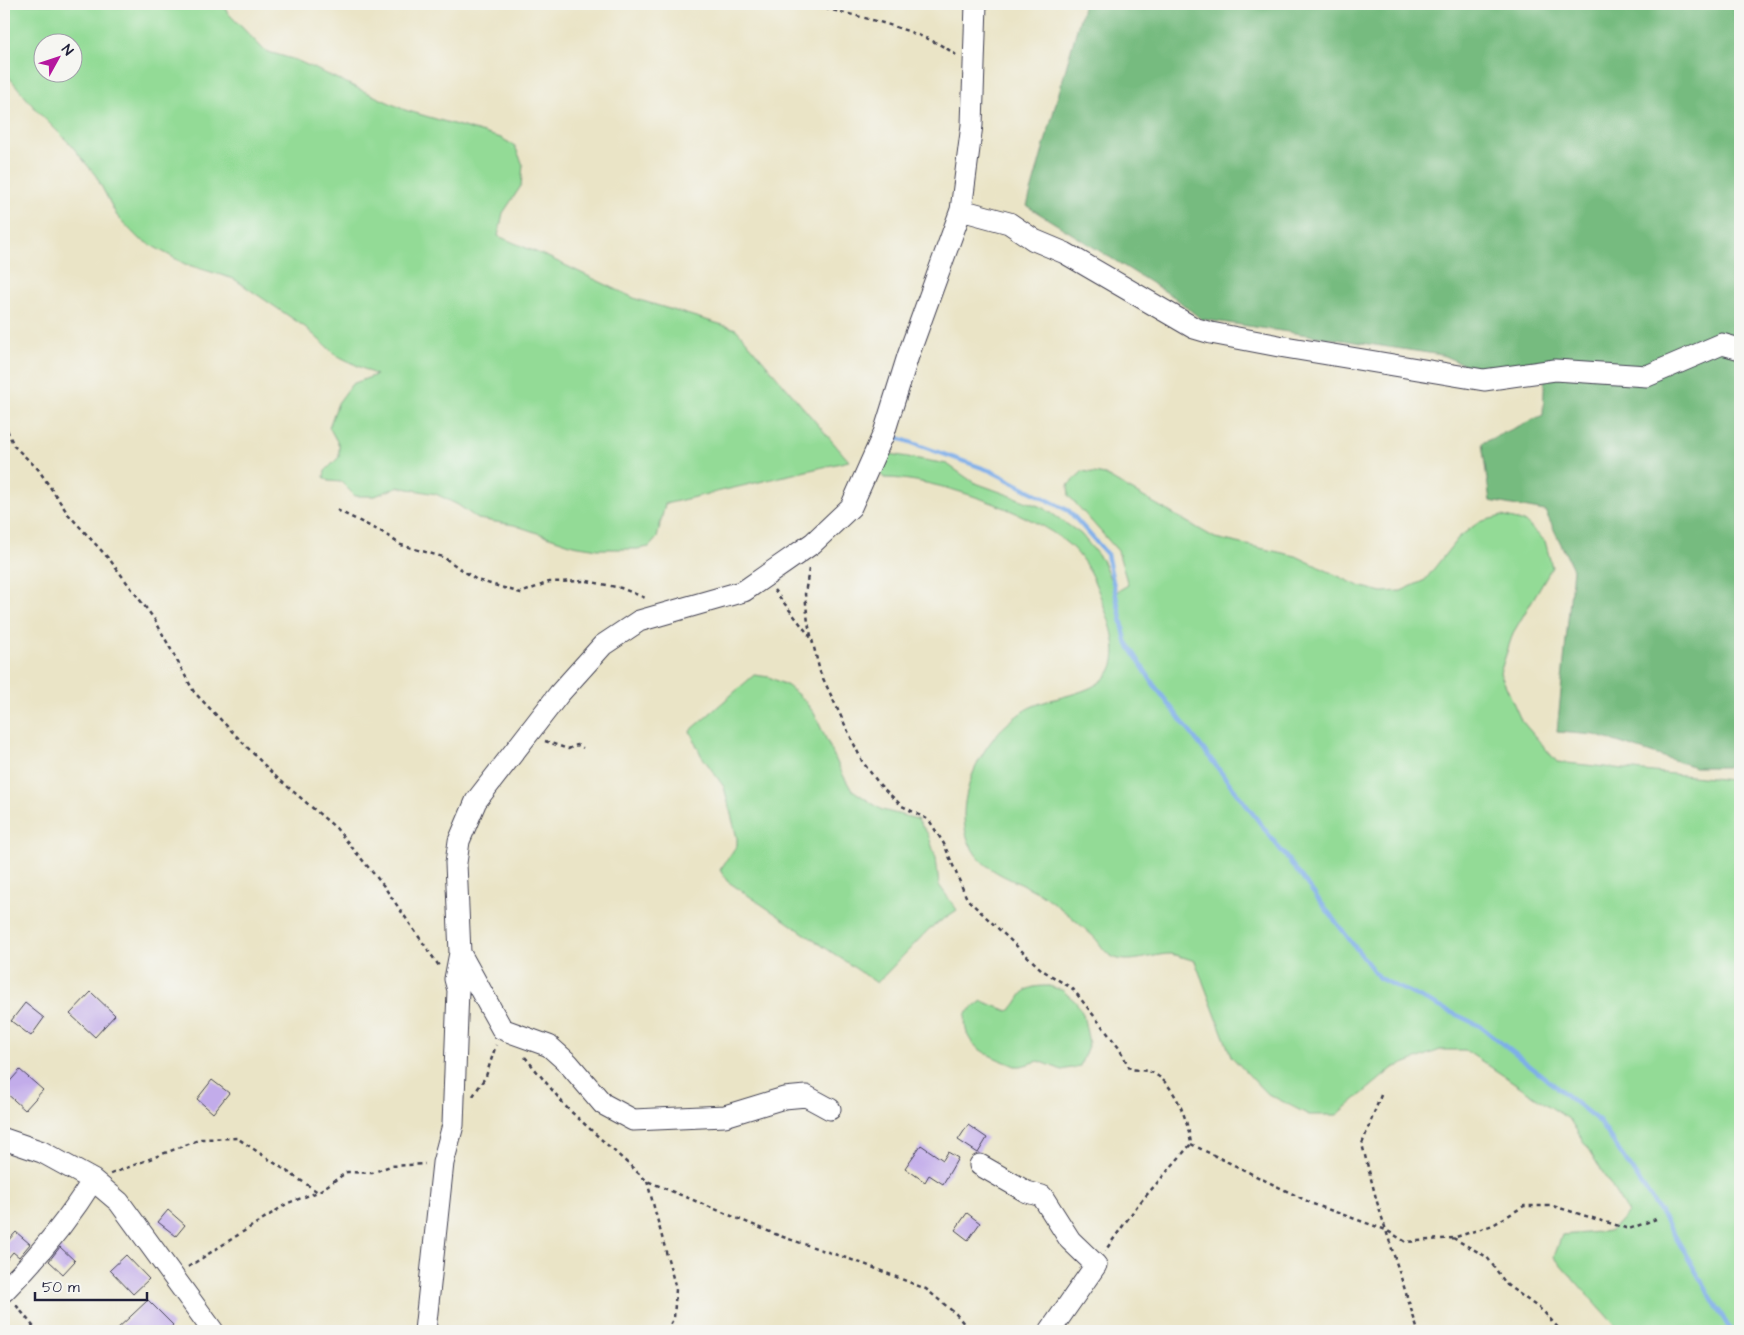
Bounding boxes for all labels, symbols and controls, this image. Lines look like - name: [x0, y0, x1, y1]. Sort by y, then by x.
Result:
- north arrow: [32, 32, 82, 82]
- text: N: [57, 40, 78, 60]
- scale bar: [35, 1270, 148, 1302]
- text: 50 m: [42, 1277, 80, 1298]

